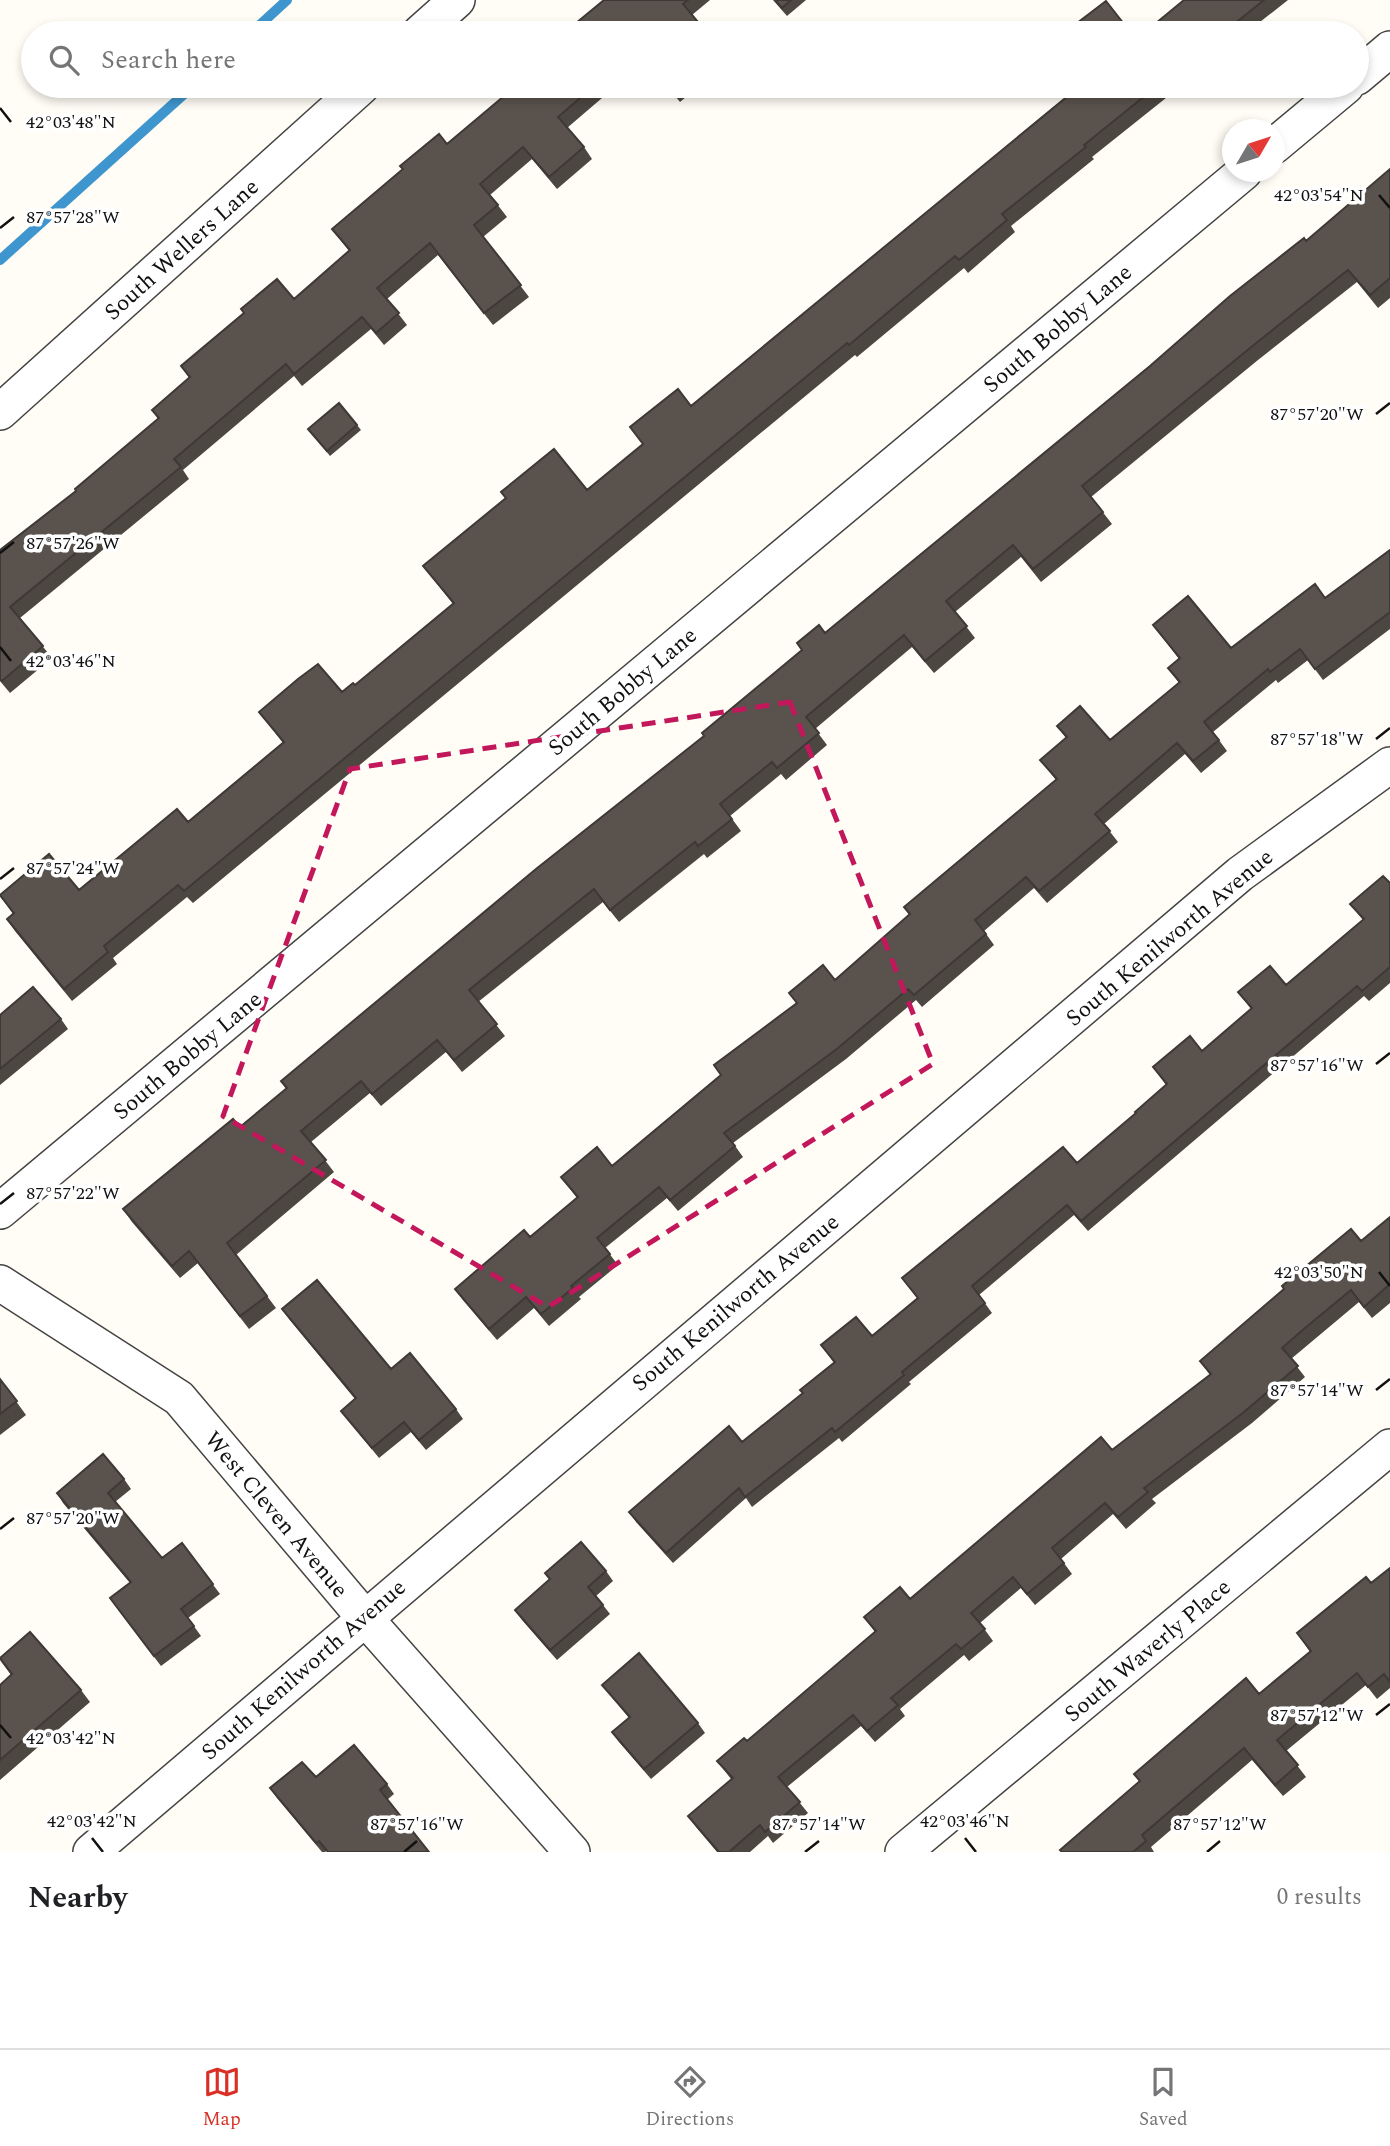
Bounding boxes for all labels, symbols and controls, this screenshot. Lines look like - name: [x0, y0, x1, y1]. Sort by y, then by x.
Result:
- search box: [21, 21, 1369, 98]
- text: Search here: [101, 40, 236, 80]
- icon: search: [45, 41, 83, 79]
- text: 42°03'48"N: [26, 109, 116, 136]
- north arrow: [1222, 119, 1285, 182]
- street label: South Wellers Lane: [97, 171, 267, 329]
- text: 42°03'54"N: [1274, 182, 1364, 209]
- text: 87°57'28"W: [26, 204, 120, 231]
- street label: South Bobby Lane: [976, 256, 1140, 402]
- text: 87°57'20"W: [1270, 401, 1364, 428]
- text: 87°57'26"W: [26, 530, 120, 557]
- street label: South Bobby Lane: [541, 619, 705, 765]
- text: 42°03'46"N: [26, 648, 116, 675]
- text: 87°57'18"W: [1270, 726, 1364, 753]
- street label: South Kenilworth Avenue: [1058, 841, 1281, 1036]
- text: 87°57'24"W: [26, 855, 120, 882]
- street label: South Bobby Lane: [106, 983, 270, 1129]
- text: 87°57'16"W: [1270, 1052, 1364, 1079]
- text: 87°57'22"W: [26, 1180, 120, 1207]
- street label: South Kenilworth Avenue: [624, 1206, 847, 1401]
- text: 42°03'50"N: [1274, 1259, 1364, 1286]
- text: 87°57'14"W: [1270, 1377, 1364, 1404]
- street label: West Cleven Avenue: [195, 1424, 356, 1606]
- text: 87°57'20"W: [26, 1505, 120, 1532]
- street label: South Kenilworth Avenue: [194, 1571, 414, 1769]
- street label: South Waverly Place: [1057, 1571, 1239, 1732]
- text: 87°57'12"W: [1270, 1702, 1364, 1729]
- text: 42°03'42"N: [26, 1725, 116, 1752]
- text: 42°03'42"N: [47, 1808, 137, 1835]
- text: 42°03'46"N: [920, 1808, 1010, 1835]
- text: 87°57'16"W: [370, 1811, 464, 1838]
- text: 87°57'14"W: [772, 1811, 866, 1838]
- text: 87°57'12"W: [1173, 1811, 1267, 1838]
- text: Nearby: [28, 1875, 127, 1921]
- text: 0 results: [1277, 1880, 1362, 1915]
- tab: Map: [202, 2063, 241, 2134]
- tab: Directions: [645, 2063, 734, 2134]
- tab: Saved: [1139, 2063, 1188, 2134]

